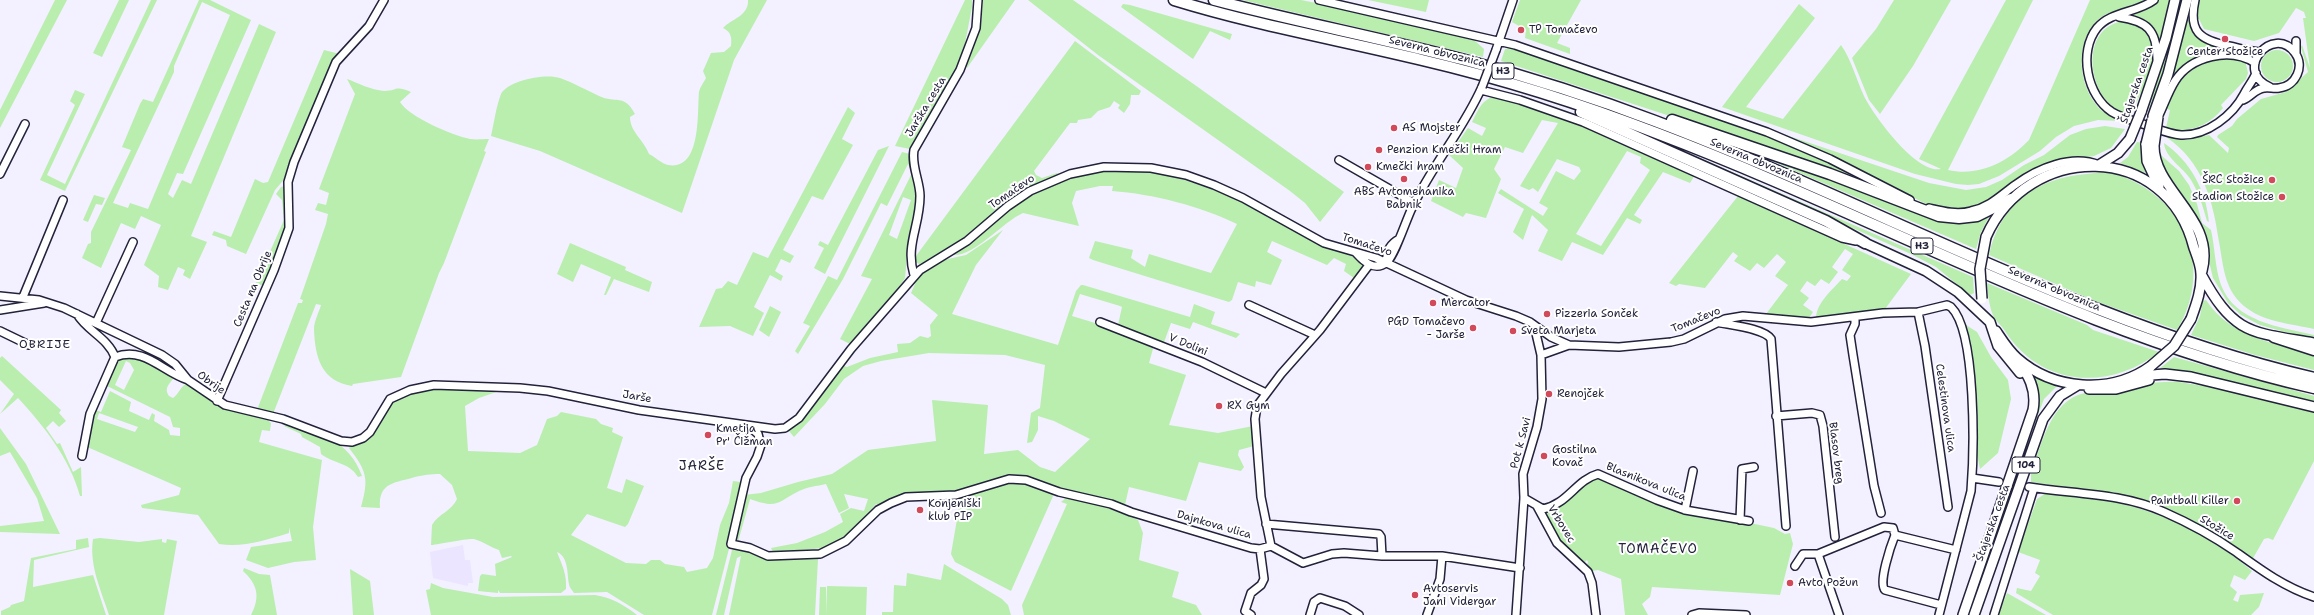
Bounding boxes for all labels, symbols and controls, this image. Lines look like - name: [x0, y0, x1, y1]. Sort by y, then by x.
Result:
- place label: TP Tomačevo: [1529, 23, 1598, 37]
- marker: TP Tomačevo: [1516, 25, 1526, 35]
- street label: Severna obvoznica: [1387, 34, 1487, 70]
- marker: Center Stožice: [2220, 34, 2230, 44]
- street label: Štajerska cesta: [2118, 45, 2156, 125]
- place label: Center Stožice: [2187, 45, 2263, 59]
- road number: H3: [1492, 63, 1514, 79]
- street label: Jarška cesta: [903, 75, 949, 139]
- place label: AS Mojster: [1402, 121, 1461, 135]
- marker: AS Mojster: [1389, 123, 1399, 133]
- street label: Severna obvoznica: [1708, 136, 1804, 186]
- place label: Penzion Kmečki Hram: [1387, 143, 1501, 157]
- marker: Penzion Kmečki Hram: [1374, 145, 1384, 155]
- place label: Kmečki hram: [1376, 160, 1444, 174]
- marker: Kmečki hram: [1363, 162, 1373, 172]
- street label: Tomačevo: [987, 172, 1037, 212]
- place label: ŠRC Stožice: [2202, 173, 2264, 187]
- marker: ABS Avtomehanika Babnik: [1399, 174, 1409, 184]
- marker: ŠRC Stožice: [2267, 175, 2277, 185]
- place label: ABS Avtomehanika Babnik: [1354, 185, 1454, 211]
- place label: Stadion Stožice: [2192, 190, 2274, 204]
- marker: Stadion Stožice: [2277, 192, 2287, 202]
- street label: Tomačevo: [1340, 231, 1394, 259]
- road number: H3: [1911, 238, 1933, 254]
- street label: Cesta na Obrije: [231, 249, 275, 329]
- street label: Severna obvoznica: [2006, 264, 2102, 314]
- place label: Mercator: [1441, 296, 1490, 310]
- marker: Mercator: [1428, 298, 1438, 308]
- street label: Tomačevo: [1669, 304, 1723, 336]
- place label: Pizzeria Sonček: [1555, 307, 1638, 321]
- marker: Pizzeria Sonček: [1542, 309, 1552, 319]
- place label: PGD Tomačevo - Jarše: [1387, 315, 1465, 341]
- marker: PGD Tomačevo - Jarše: [1468, 323, 1478, 333]
- place label: Sveta Marjeta: [1521, 324, 1596, 338]
- marker: Sveta Marjeta: [1508, 326, 1518, 336]
- street label: V Dolini: [1167, 331, 1209, 359]
- district label: OBRIJE: [19, 338, 71, 352]
- street label: Celestinova ulica: [1932, 363, 1958, 453]
- street label: Obrije: [194, 369, 228, 397]
- place label: Renojček: [1557, 387, 1604, 401]
- street label: Jarše: [621, 388, 653, 406]
- marker: Renojček: [1544, 389, 1554, 399]
- place label: RX Gym: [1227, 399, 1270, 413]
- marker: RX Gym: [1214, 401, 1224, 411]
- street label: Pot k Savi: [1508, 416, 1534, 470]
- street label: Blasov breg: [1826, 421, 1846, 485]
- place label: Kmetija Pr' Čižman: [716, 422, 773, 448]
- marker: Kmetija Pr' Čižman: [703, 430, 713, 440]
- place label: Gostilna Kovač: [1552, 443, 1597, 469]
- marker: Gostilna Kovač: [1539, 451, 1549, 461]
- road number: 104: [2012, 457, 2040, 473]
- district label: JARŠE: [679, 459, 725, 475]
- street label: Blasnikova ulica: [1604, 460, 1688, 504]
- street label: Štajerska cesta: [1973, 483, 2013, 563]
- place label: Paintball Killer: [2151, 494, 2229, 508]
- marker: Paintball Killer: [2232, 496, 2242, 506]
- place label: Konjeniški klub PIP: [928, 497, 981, 523]
- street label: Vrbovec: [1544, 503, 1578, 545]
- marker: Konjeniški klub PIP: [915, 505, 925, 515]
- street label: Dajnkova ulica: [1175, 508, 1253, 542]
- street label: Stožice: [2197, 513, 2237, 543]
- district label: TOMAČEVO: [1618, 542, 1698, 558]
- place label: Avto Požun: [1798, 576, 1858, 590]
- marker: Avto Požun: [1785, 578, 1795, 588]
- place label: Avtoservis Jani Vidergar: [1423, 582, 1496, 608]
- marker: Avtoservis Jani Vidergar: [1410, 590, 1420, 600]

